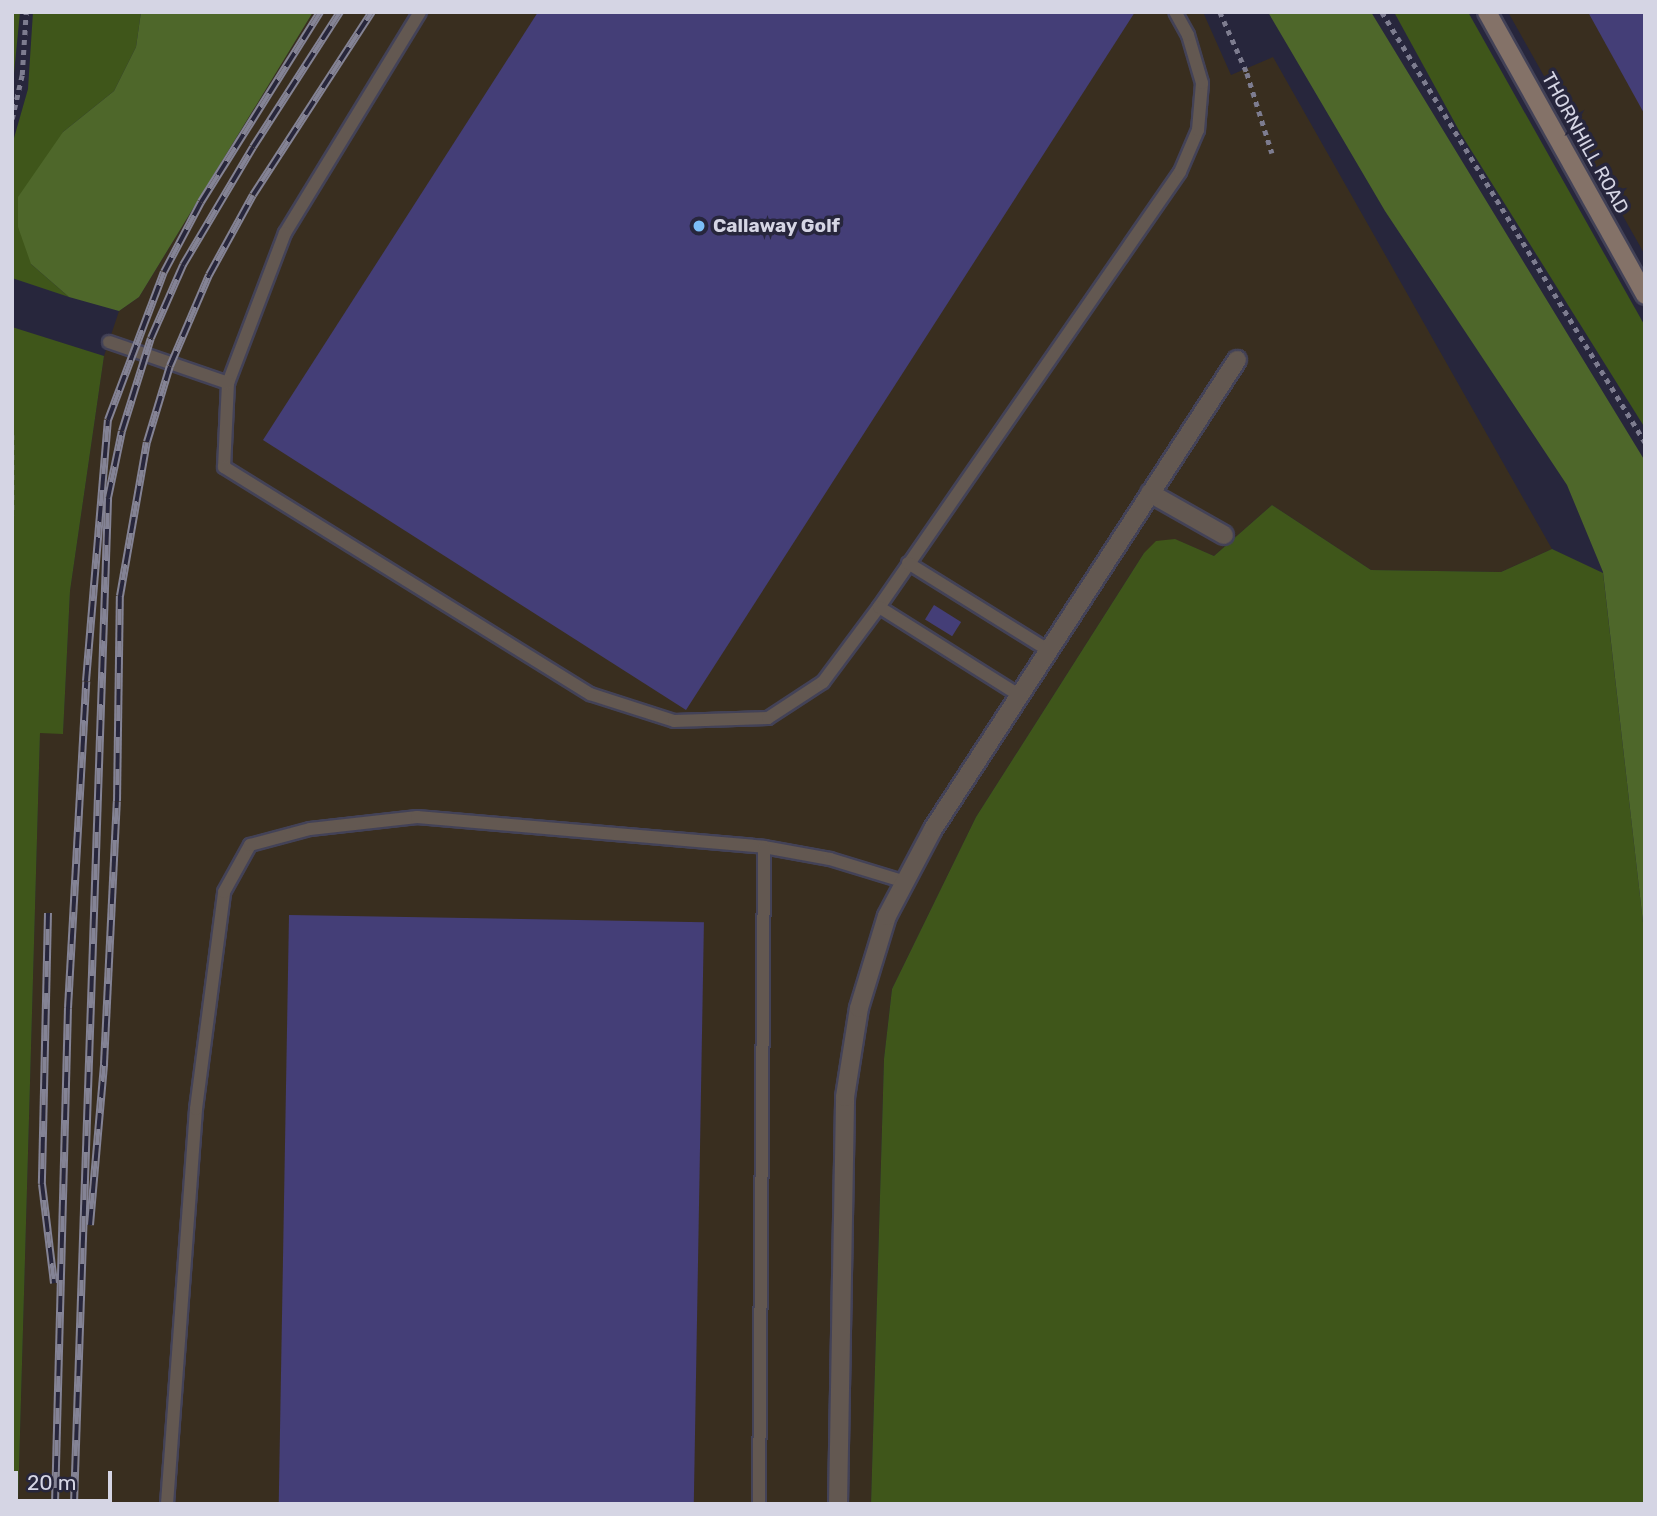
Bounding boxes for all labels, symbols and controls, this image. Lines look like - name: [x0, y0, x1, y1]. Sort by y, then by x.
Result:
- street label: THORNHILL ROAD: [1537, 68, 1633, 218]
- place label: Callaway Golf: [713, 215, 840, 237]
- marker: Callaway Golf: [691, 218, 707, 234]
- scale bar: [18, 1456, 116, 1500]
- text: 20 m: [27, 1470, 76, 1495]

